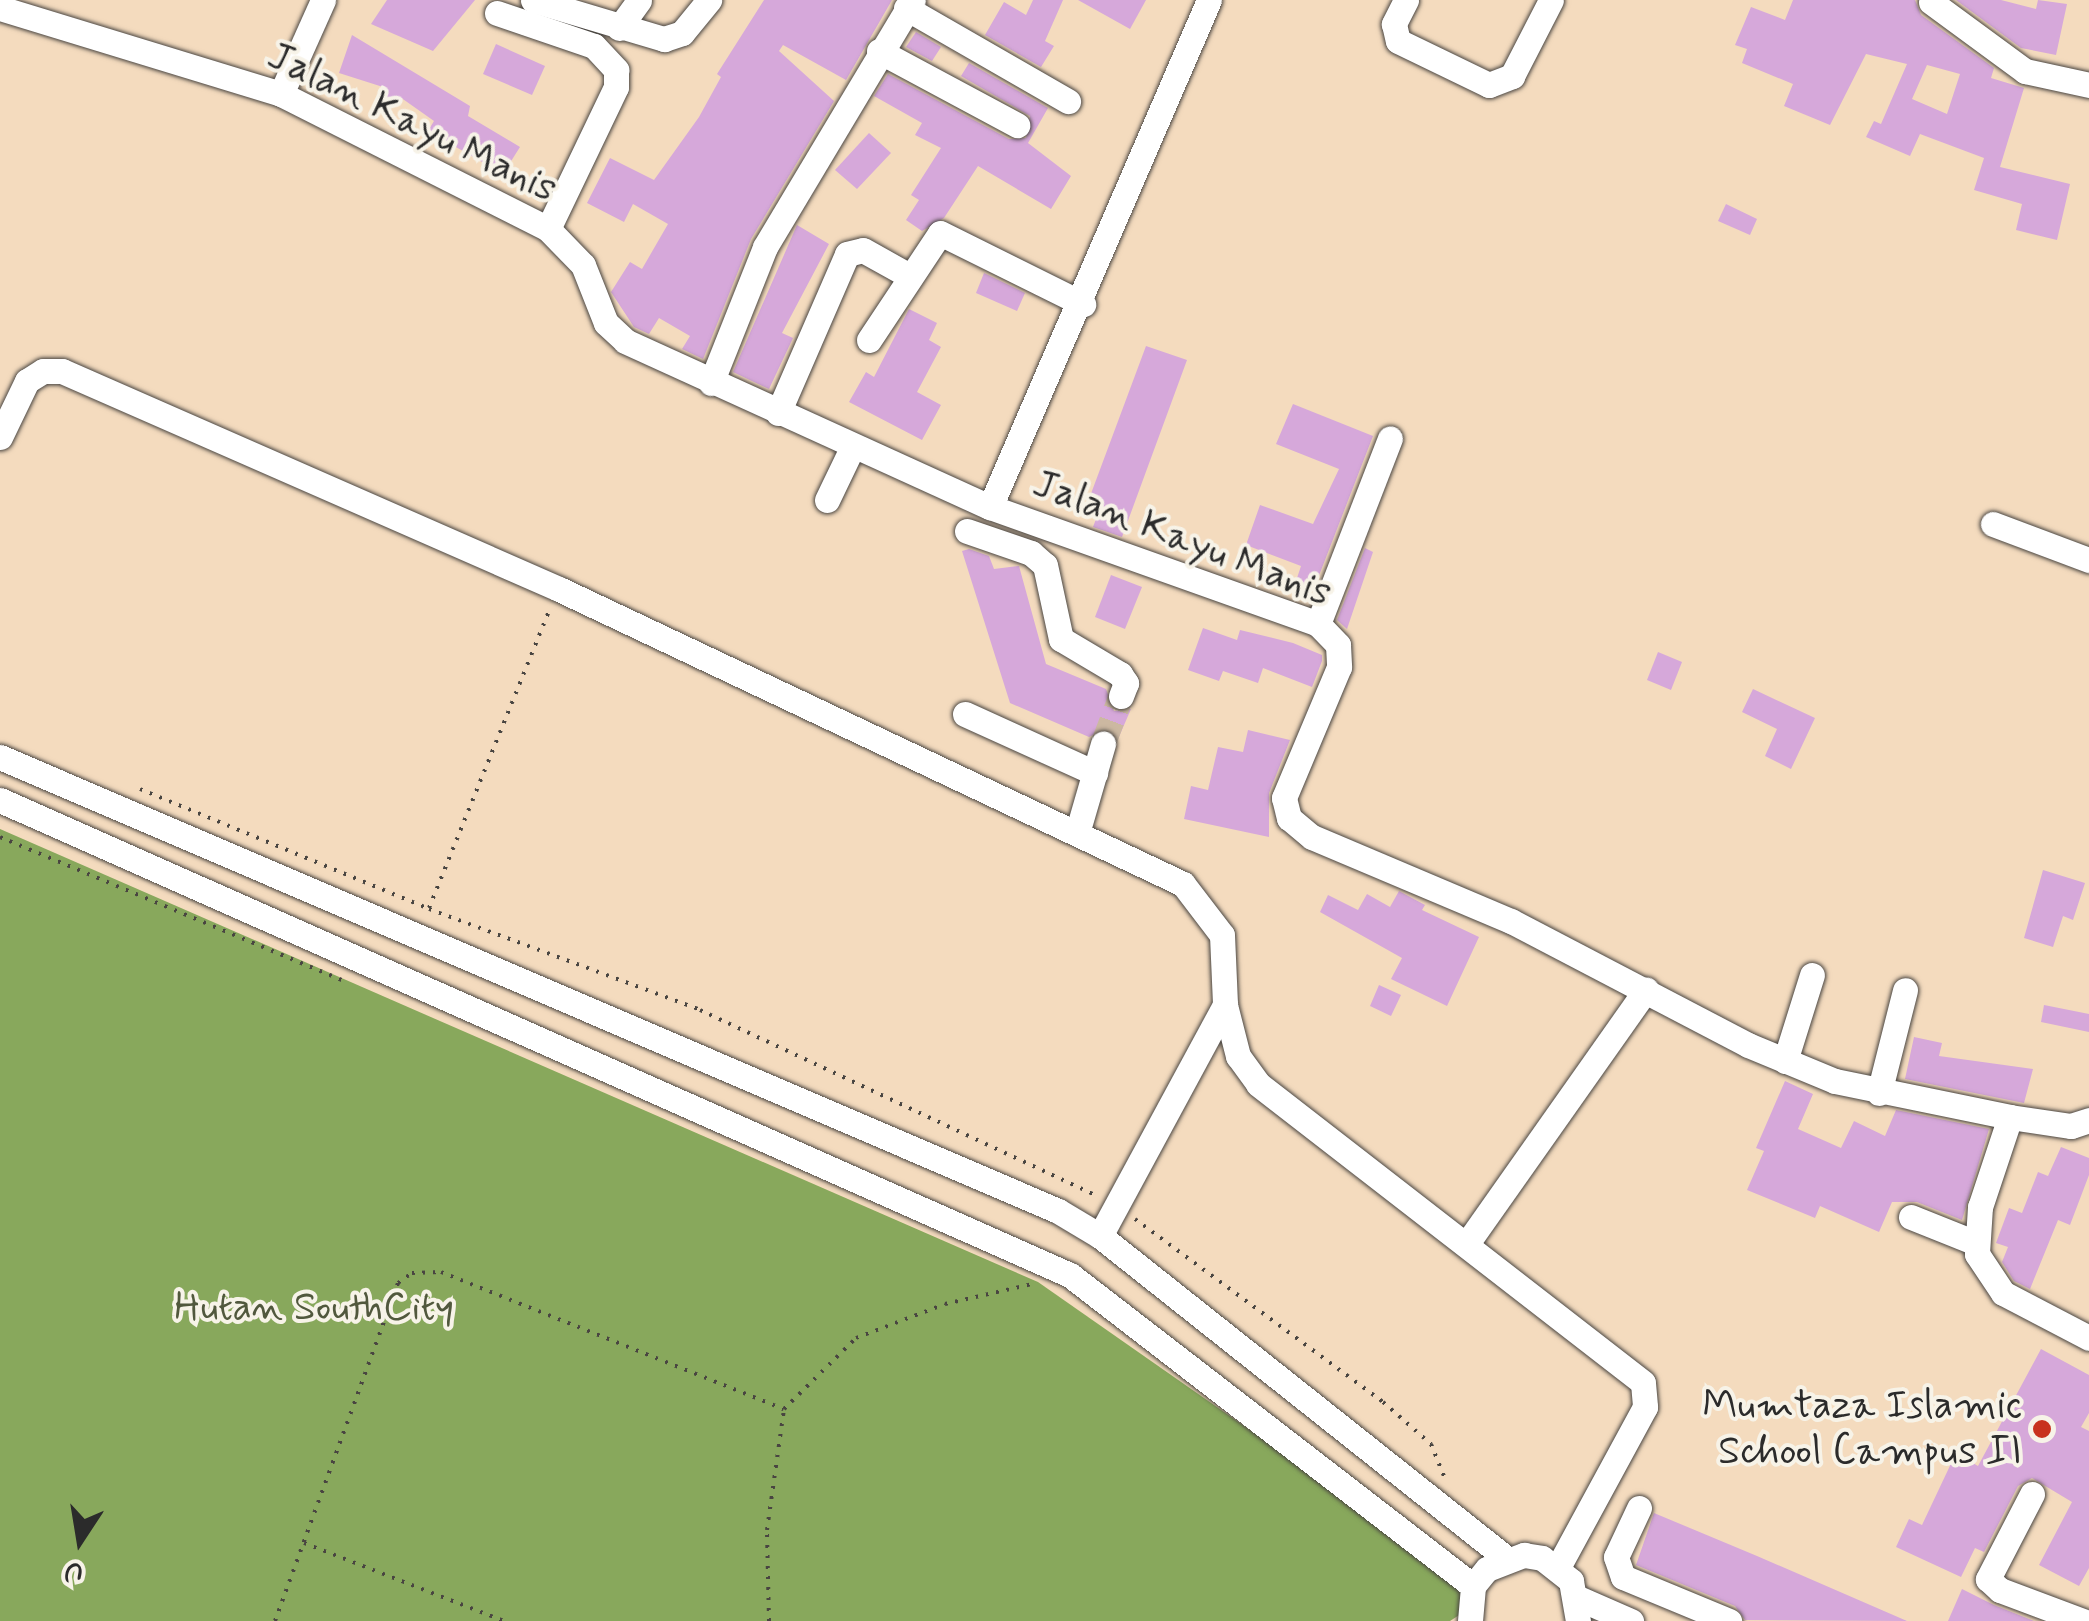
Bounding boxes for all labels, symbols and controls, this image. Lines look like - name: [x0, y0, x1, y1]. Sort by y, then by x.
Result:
- street label: Jalan Kayu Manis: [261, 33, 563, 213]
- street label: Jalan Kayu Manis: [1028, 461, 1336, 617]
- park label: Hutan SouthCity: [175, 1284, 453, 1332]
- place label: Mumtaza Islamic School Campus II: [1702, 1382, 2022, 1476]
- marker: Mumtaza Islamic School Campus II: [2031, 1418, 2053, 1440]
- north arrow: [30, 1491, 130, 1591]
- text: U: [61, 1551, 86, 1591]

